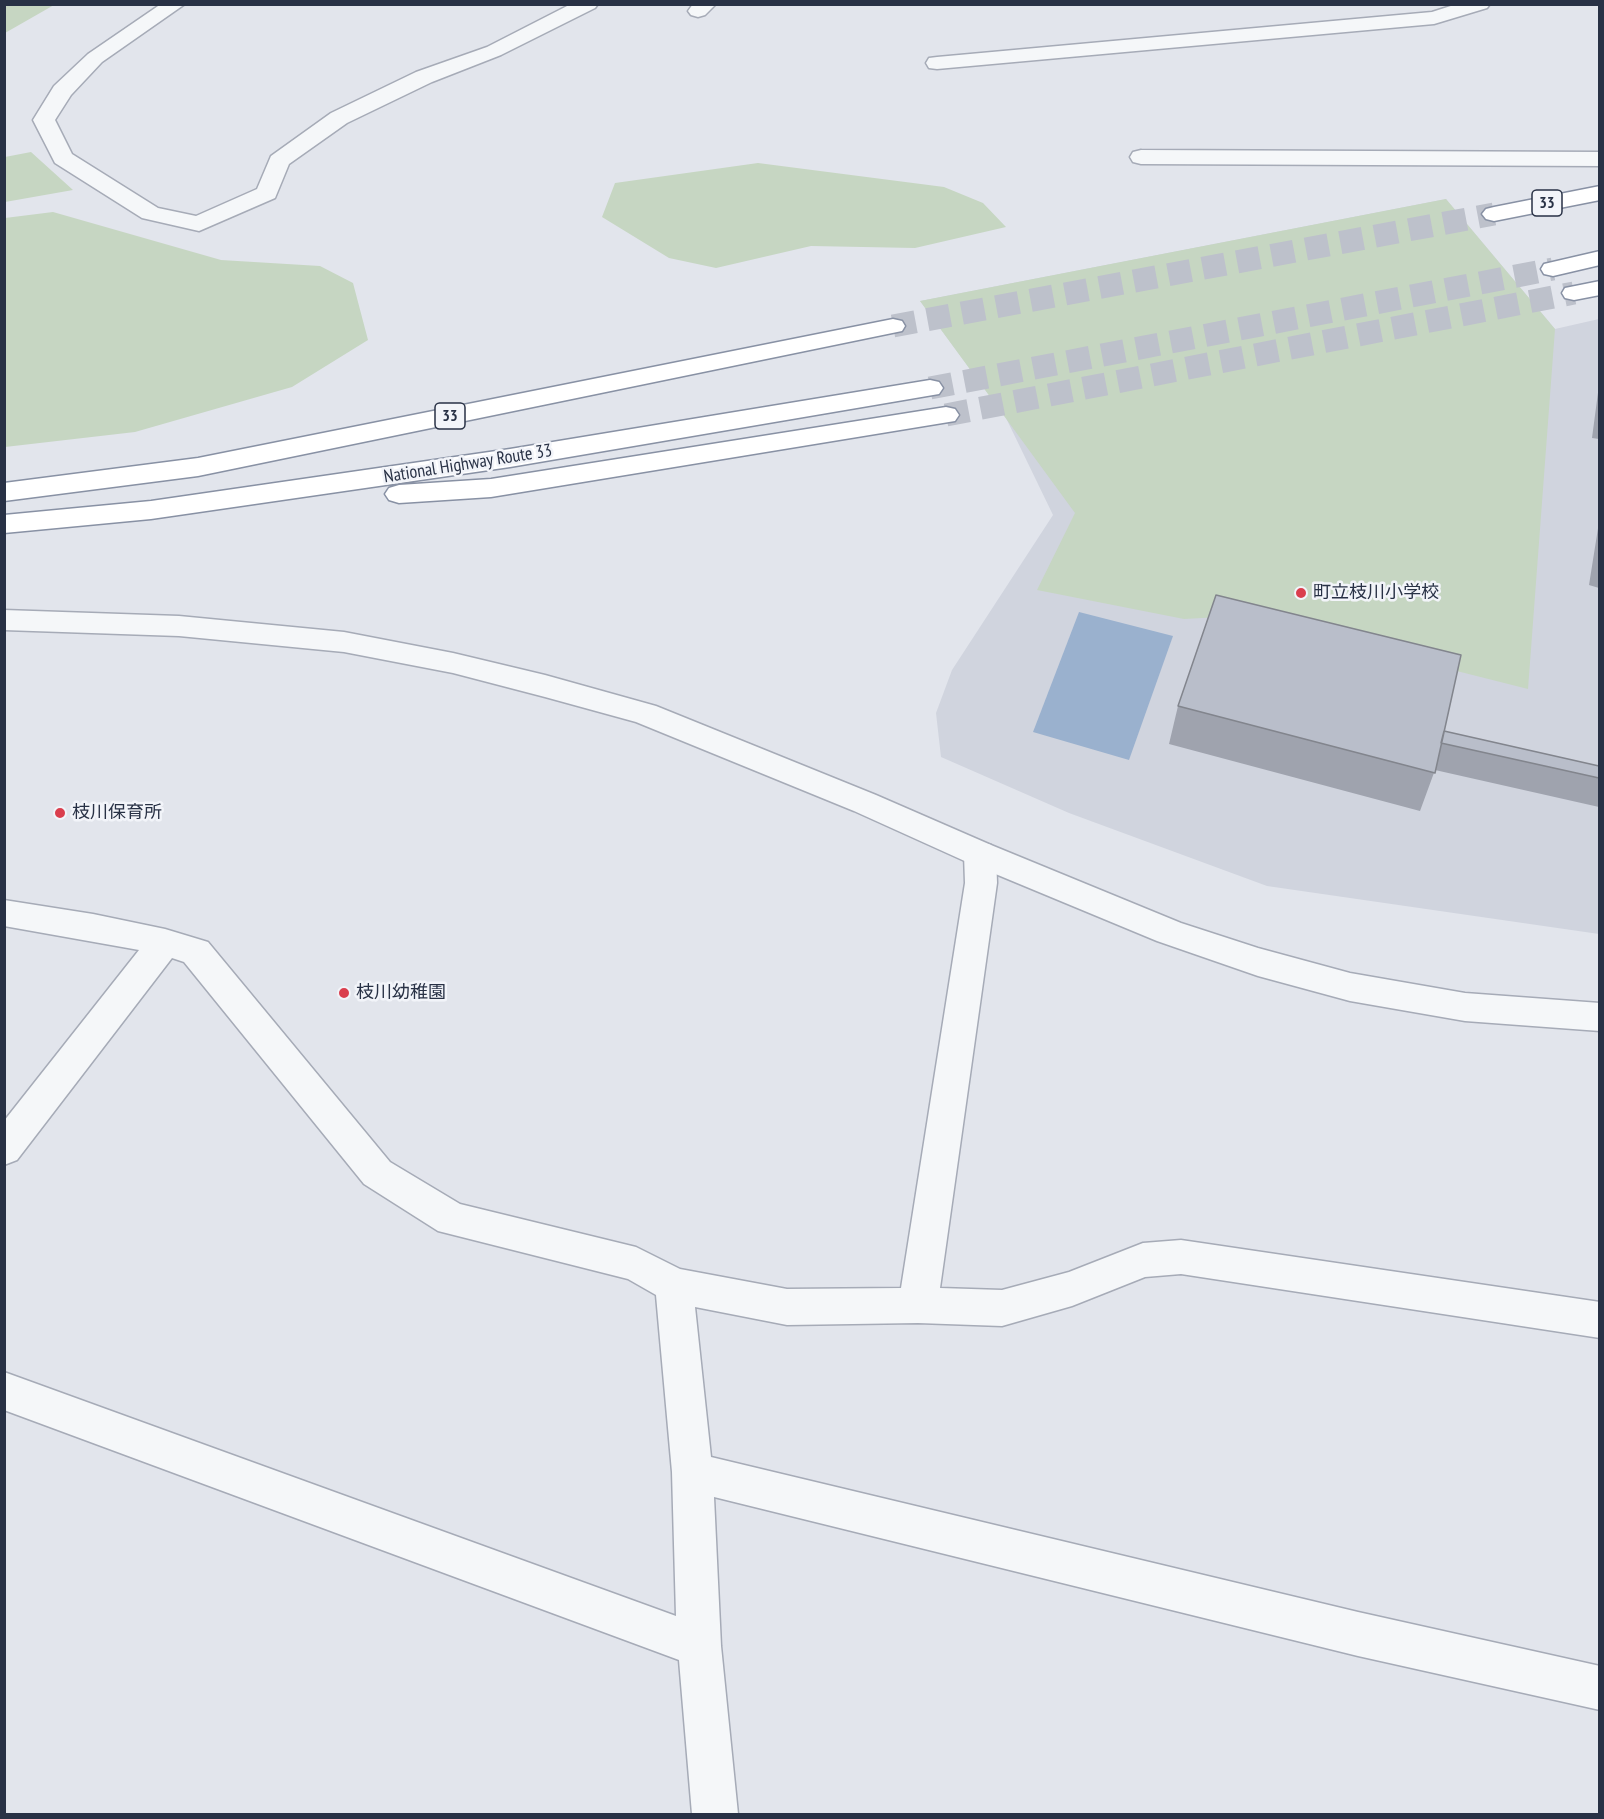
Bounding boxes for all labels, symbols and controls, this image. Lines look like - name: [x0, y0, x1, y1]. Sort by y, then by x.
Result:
- road number: 33: [1532, 190, 1562, 216]
- road number: 33: [435, 403, 465, 429]
- street label: National Highway Route 33: [382, 440, 554, 488]
- place label: 町立枝川小学校: [1313, 582, 1439, 604]
- marker: 町立枝川小学校: [1294, 586, 1308, 600]
- place label: 枝川保育所: [72, 802, 162, 824]
- marker: 枝川保育所: [53, 806, 67, 820]
- place label: 枝川幼稚園: [356, 982, 446, 1004]
- marker: 枝川幼稚園: [337, 986, 351, 1000]

